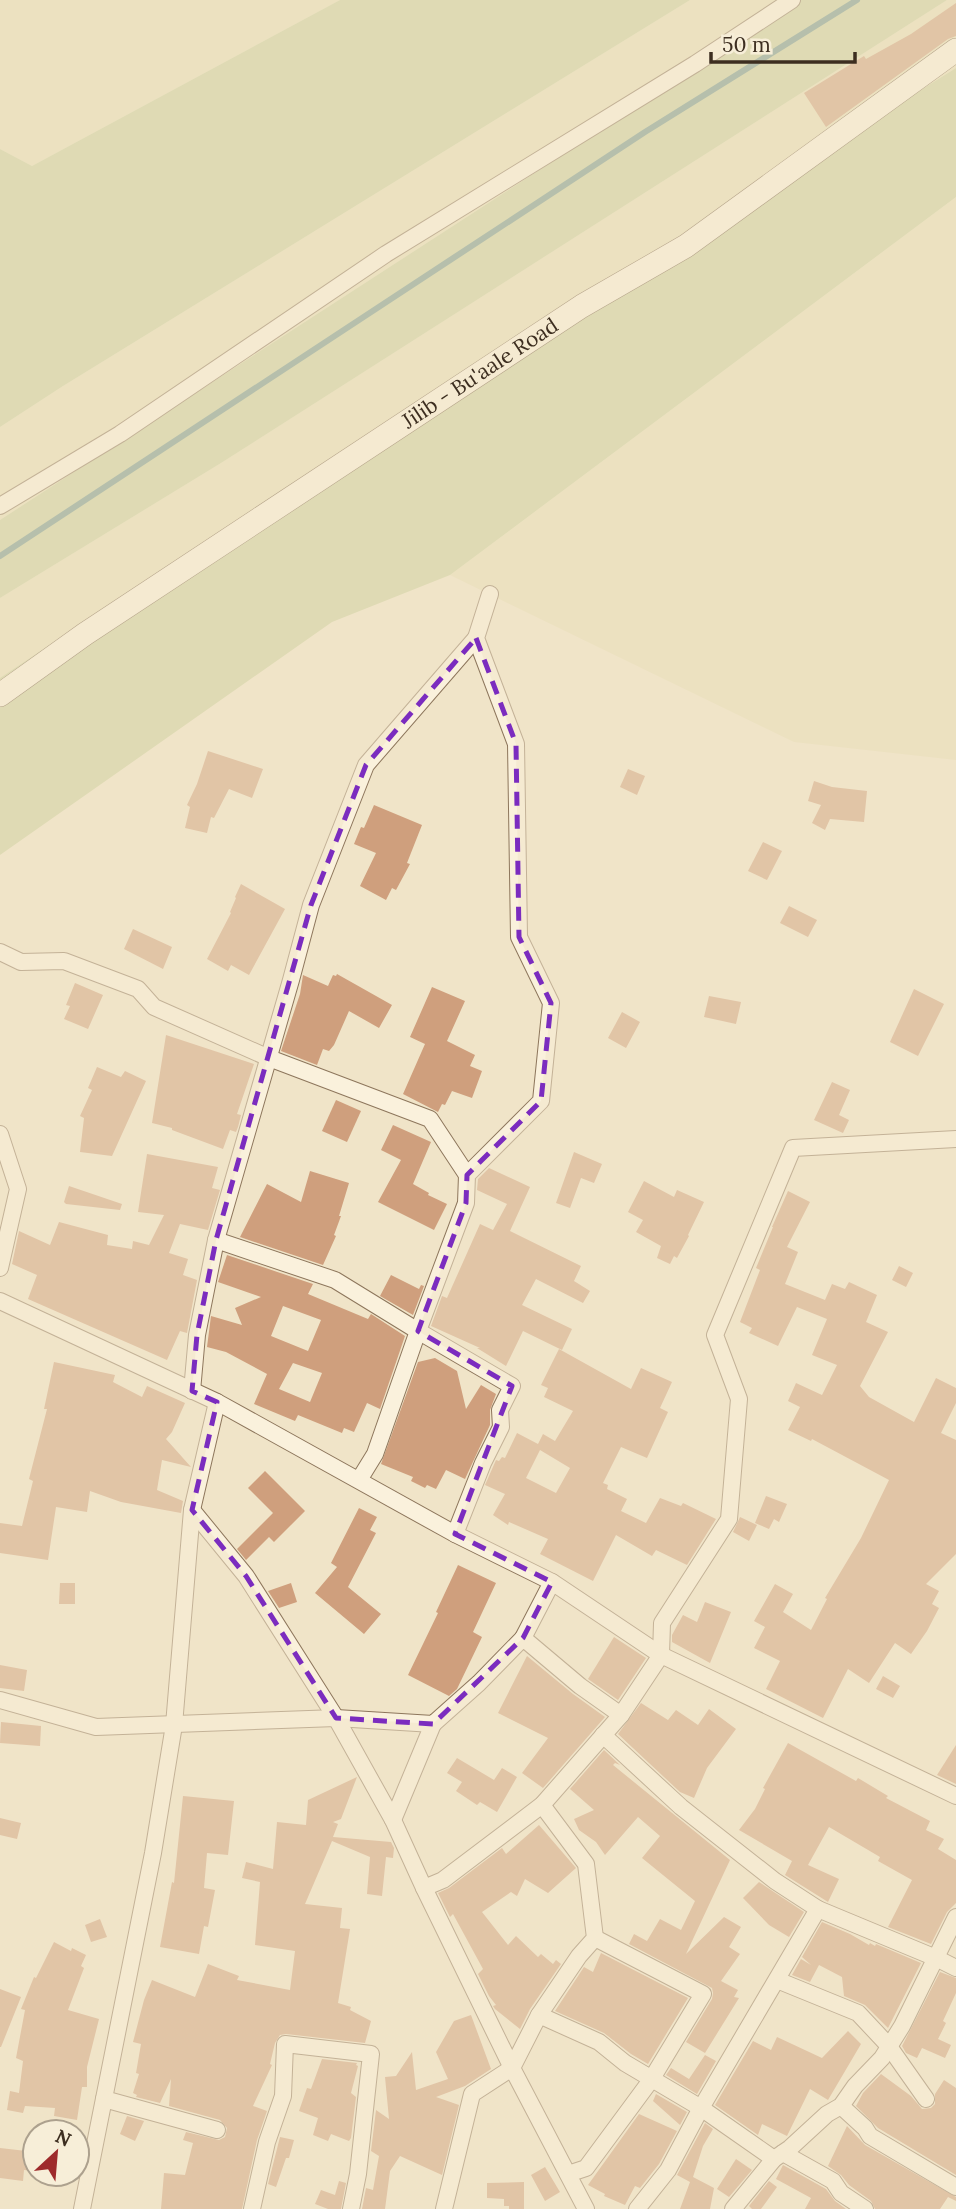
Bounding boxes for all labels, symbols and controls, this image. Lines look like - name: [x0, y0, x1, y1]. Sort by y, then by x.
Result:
- scale bar: [711, 21, 855, 65]
- text: 50 m: [722, 31, 771, 58]
- street label: Jilib - Bu'aale Road: [396, 312, 563, 435]
- north arrow: [21, 2118, 91, 2188]
- text: N: [52, 2124, 76, 2152]

